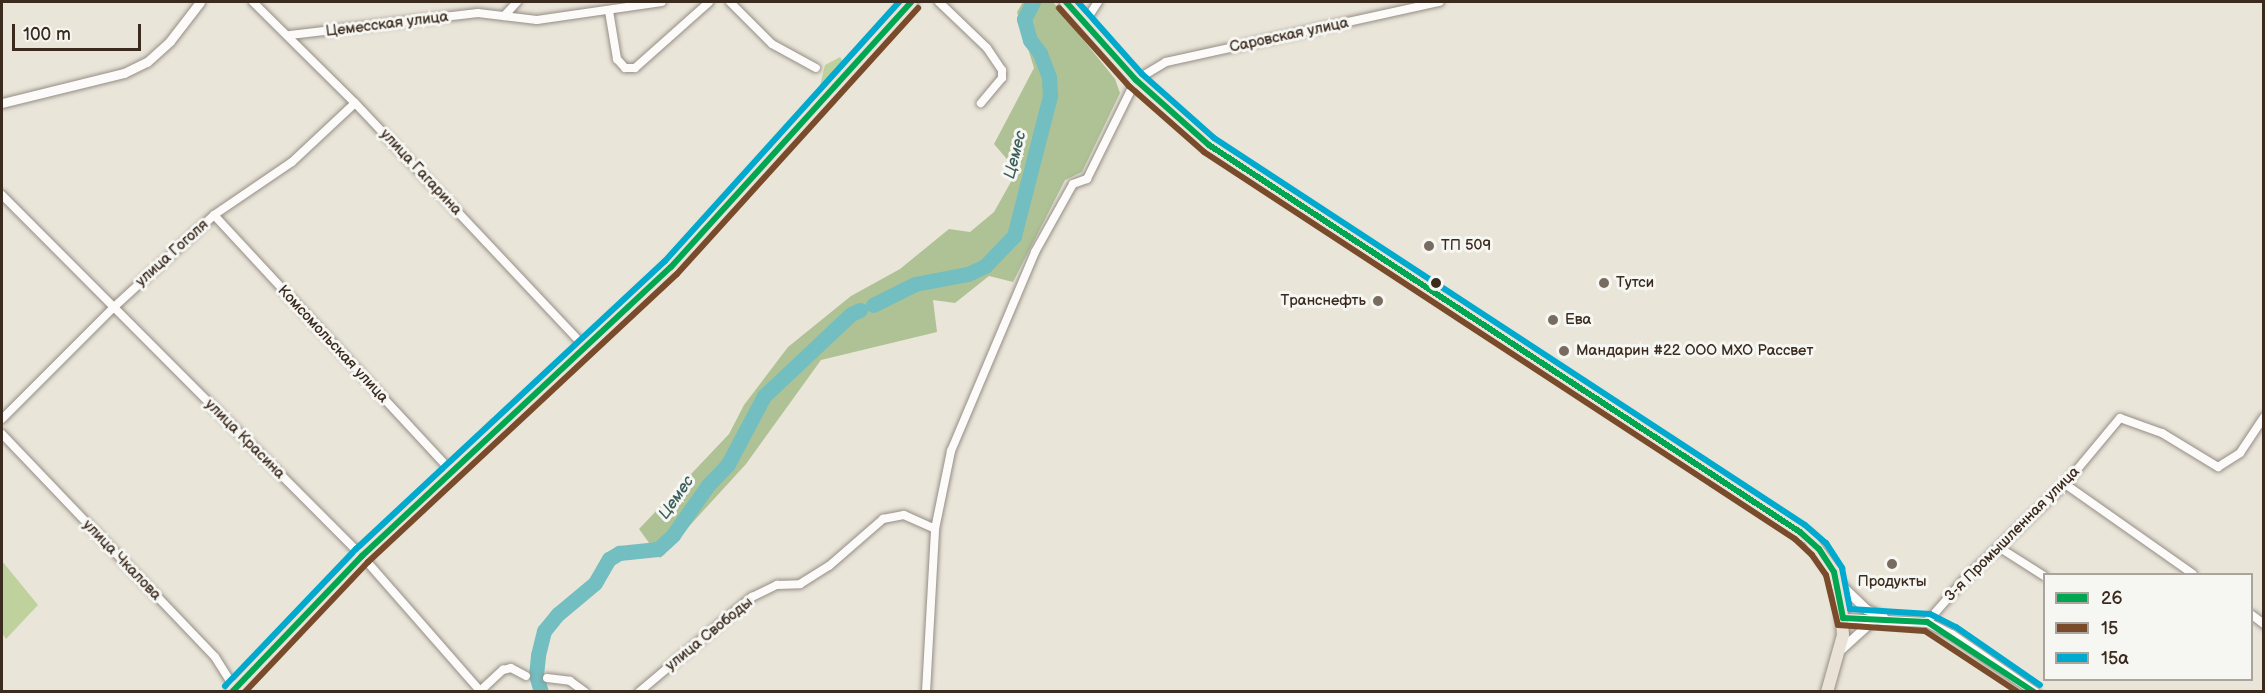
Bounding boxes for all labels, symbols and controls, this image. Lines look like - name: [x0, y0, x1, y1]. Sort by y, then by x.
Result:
- street label: Цемесская улица: [325, 8, 449, 40]
- scale bar: [15, 12, 144, 50]
- street label: Саровская улица: [1228, 14, 1350, 56]
- text: 100 m: [23, 24, 71, 45]
- street label: улица Гагарина: [376, 125, 466, 219]
- water label: Цемес: [1001, 129, 1031, 181]
- street label: улица Гоголя: [132, 216, 212, 290]
- place label: ТП 509: [1441, 237, 1491, 255]
- marker: ТП 509: [1422, 239, 1436, 253]
- place label: Тутси: [1616, 274, 1654, 292]
- marker: Тутси: [1597, 276, 1611, 290]
- unlabelled marker: [1430, 277, 1442, 289]
- street label: Комсомольская улица: [274, 282, 392, 406]
- place label: Транснефть: [1281, 292, 1366, 310]
- marker: Транснефть: [1371, 294, 1385, 308]
- place label: Ева: [1565, 311, 1591, 329]
- marker: Ева: [1546, 313, 1560, 327]
- place label: Мандарин #22 ООО МХО Рассвет: [1576, 342, 1813, 360]
- marker: Мандарин #22 ООО МХО Рассвет: [1557, 344, 1571, 358]
- street label: улица Красина: [201, 395, 289, 483]
- street label: 3-я Промышленная улица: [1941, 463, 2083, 605]
- water label: Цемес: [655, 473, 699, 523]
- street label: улица Чкалова: [79, 516, 165, 604]
- marker: Продукты: [1885, 557, 1899, 571]
- place label: Продукты: [1858, 573, 1926, 591]
- legend: [2043, 573, 2253, 681]
- text: 26: [2101, 588, 2123, 609]
- street label: улица Свободы: [662, 593, 756, 675]
- text: 15: [2101, 618, 2118, 639]
- text: 15а: [2101, 648, 2129, 669]

